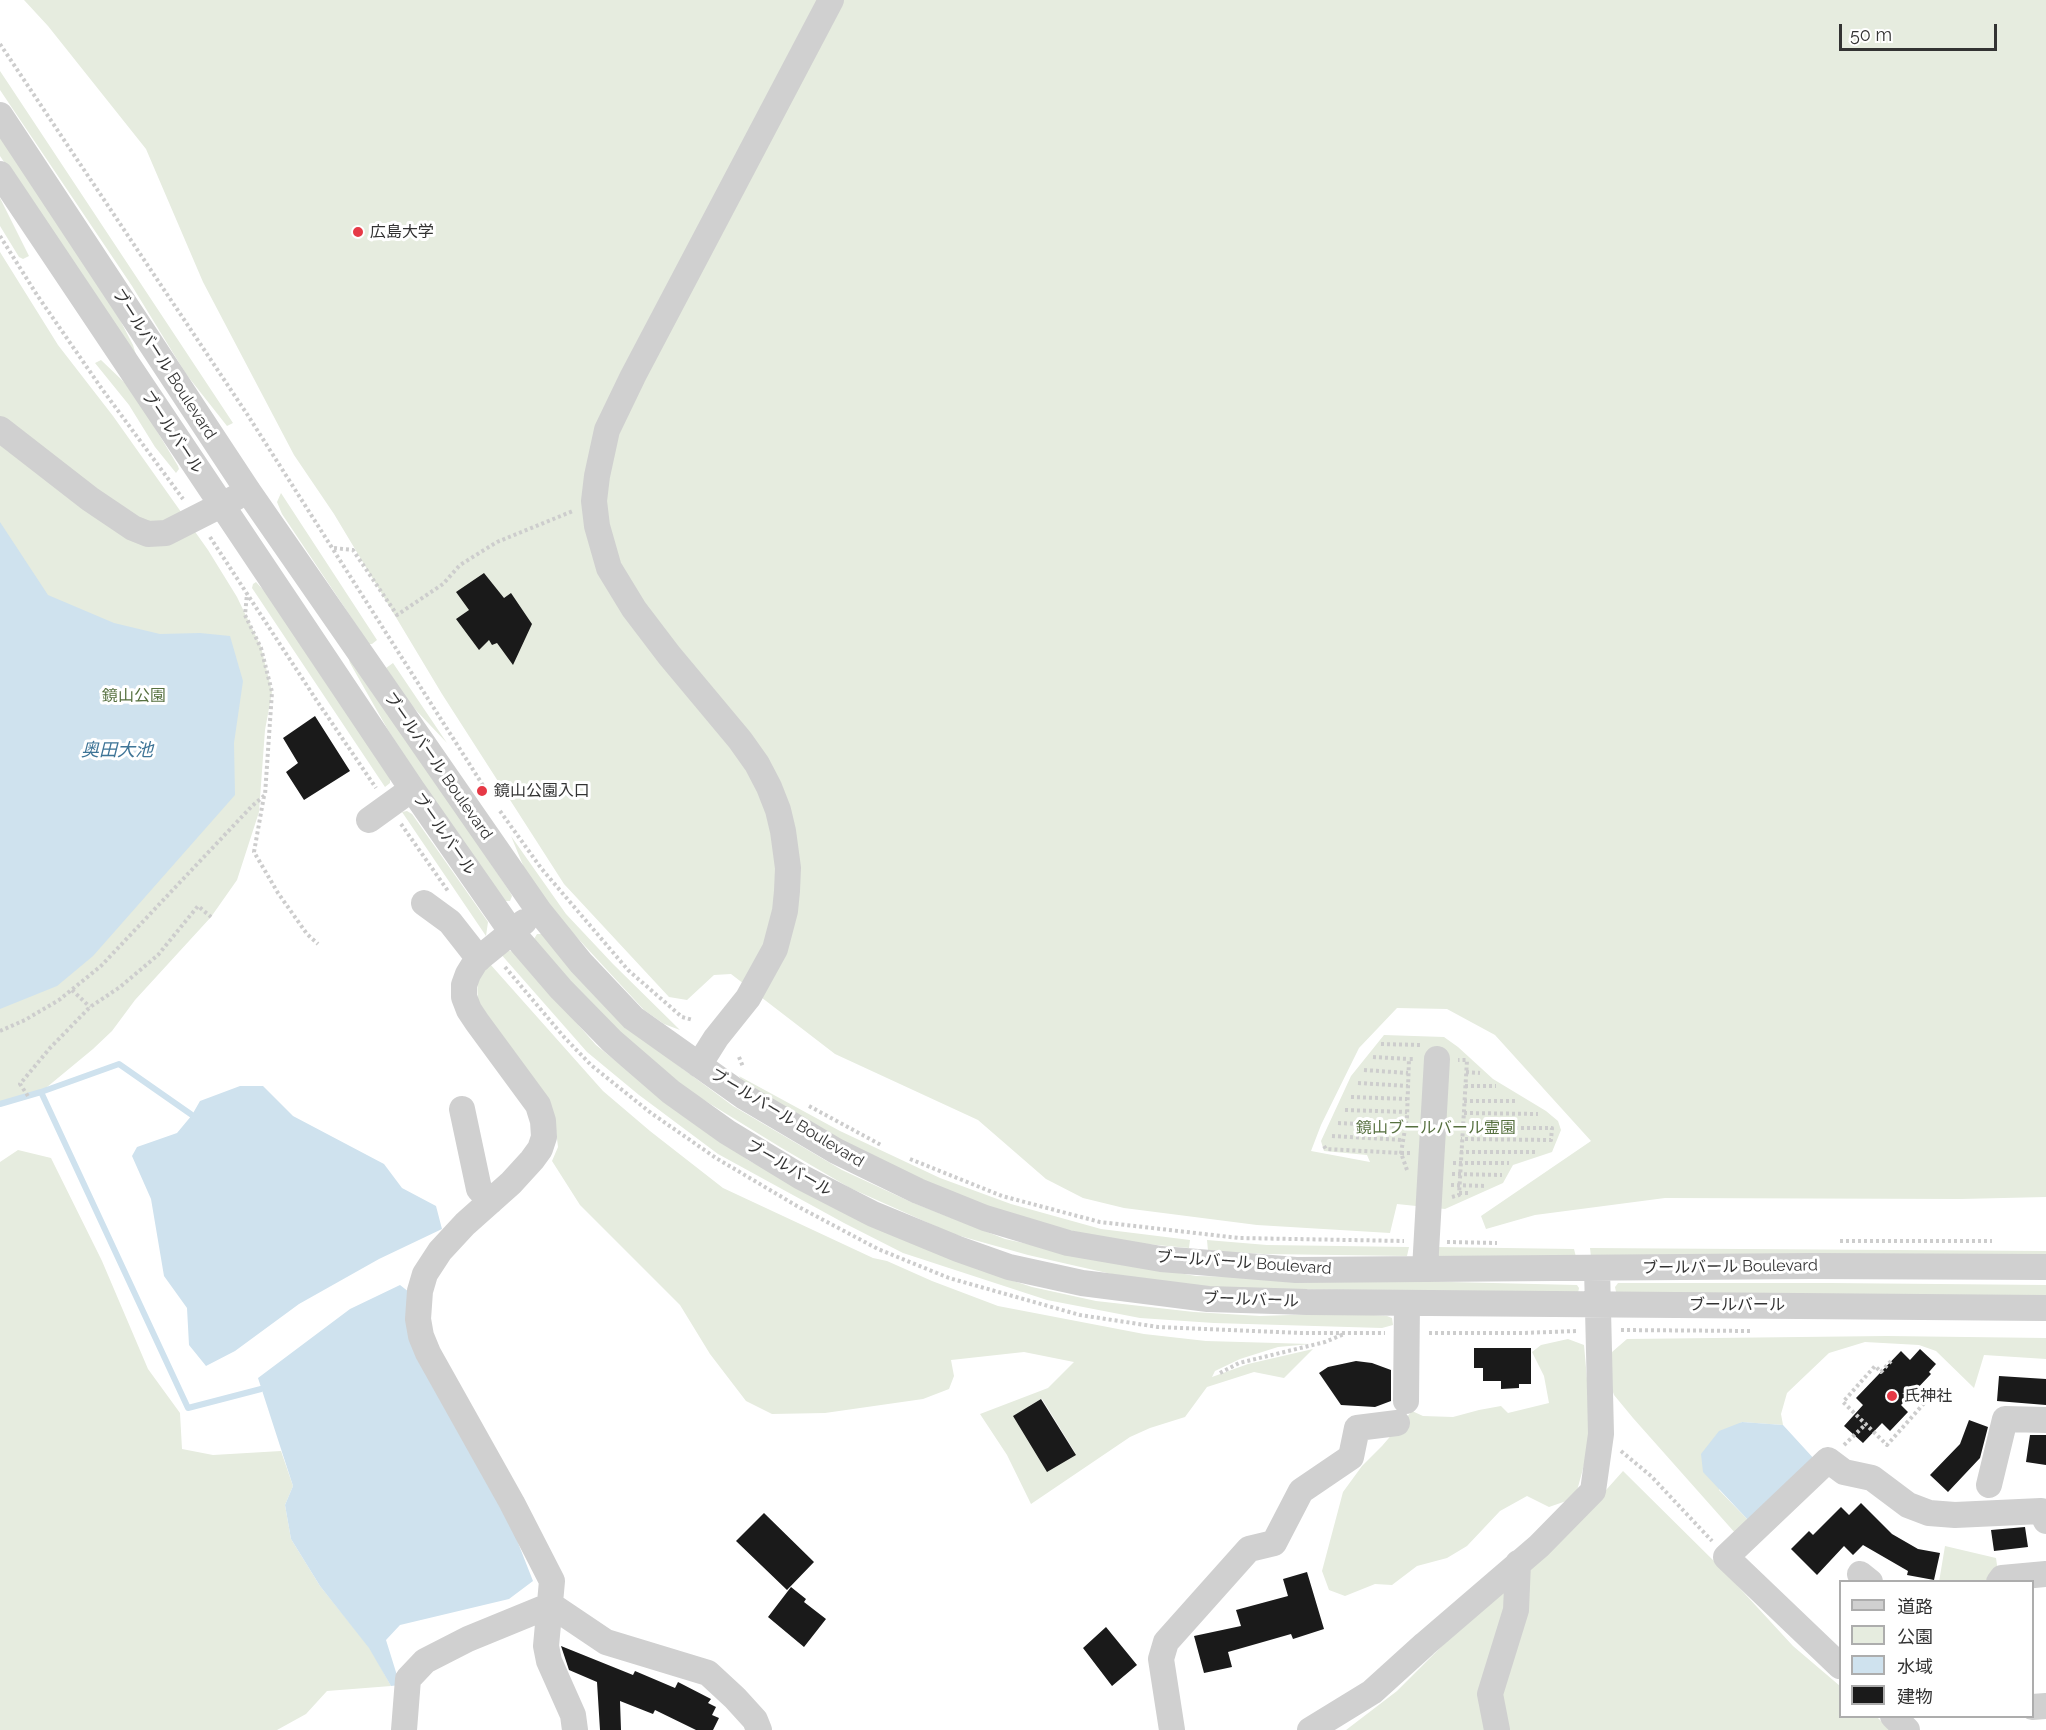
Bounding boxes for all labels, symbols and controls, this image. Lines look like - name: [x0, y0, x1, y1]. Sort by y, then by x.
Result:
- scale bar: [1842, 12, 2000, 50]
- text: 50 m: [1850, 24, 1892, 45]
- place label: 広島大学: [370, 222, 434, 242]
- marker: 広島大学: [351, 225, 365, 239]
- street label: ブールバール Boulevard: [108, 285, 220, 443]
- street label: ブールバール: [137, 387, 207, 477]
- park label: 鏡山公園: [102, 686, 166, 706]
- street label: ブールバール Boulevard: [380, 689, 496, 843]
- water label: 奥田大池: [81, 740, 153, 762]
- place label: 鏡山公園入口: [494, 781, 590, 801]
- marker: 鏡山公園入口: [475, 784, 489, 798]
- street label: ブールバール: [409, 789, 479, 879]
- street label: ブールバール Boulevard: [707, 1065, 867, 1171]
- park label: 鏡山ブールバール霊園: [1356, 1118, 1516, 1138]
- street label: ブールバール: [743, 1136, 835, 1200]
- street label: ブールバール Boulevard: [1156, 1247, 1332, 1279]
- street label: ブールバール Boulevard: [1642, 1256, 1818, 1278]
- street label: ブールバール: [1203, 1289, 1299, 1311]
- street label: ブールバール: [1689, 1295, 1785, 1315]
- place label: 氏神社: [1904, 1386, 1952, 1406]
- marker: 氏神社: [1885, 1389, 1899, 1403]
- legend: [1839, 1580, 2034, 1718]
- text: 道路: [1897, 1596, 1933, 1617]
- text: 公園: [1897, 1626, 1933, 1647]
- text: 水域: [1897, 1656, 1933, 1677]
- text: 建物: [1897, 1686, 1933, 1707]

